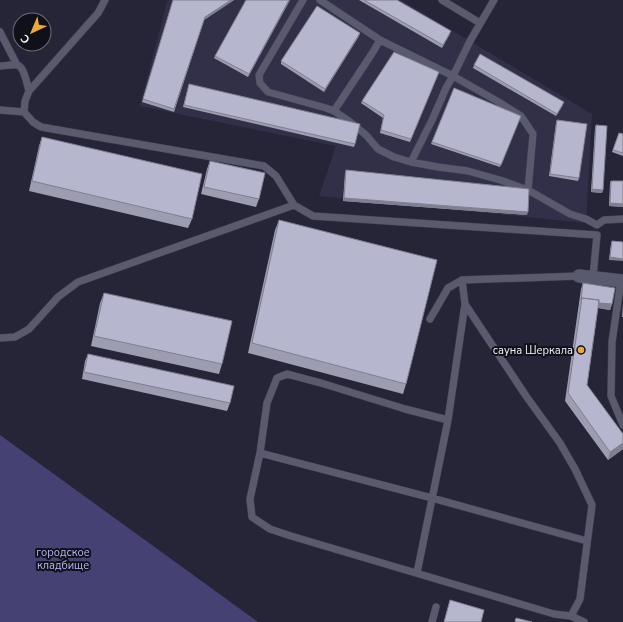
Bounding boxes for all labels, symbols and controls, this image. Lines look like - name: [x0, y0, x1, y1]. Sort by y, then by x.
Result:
- north arrow: [12, 12, 52, 52]
- text: С: [17, 30, 33, 47]
- place label: сауна Шеркала: [493, 343, 573, 358]
- marker: сауна Шеркала: [576, 345, 586, 355]
- park label: городское кладбище: [36, 545, 90, 573]

